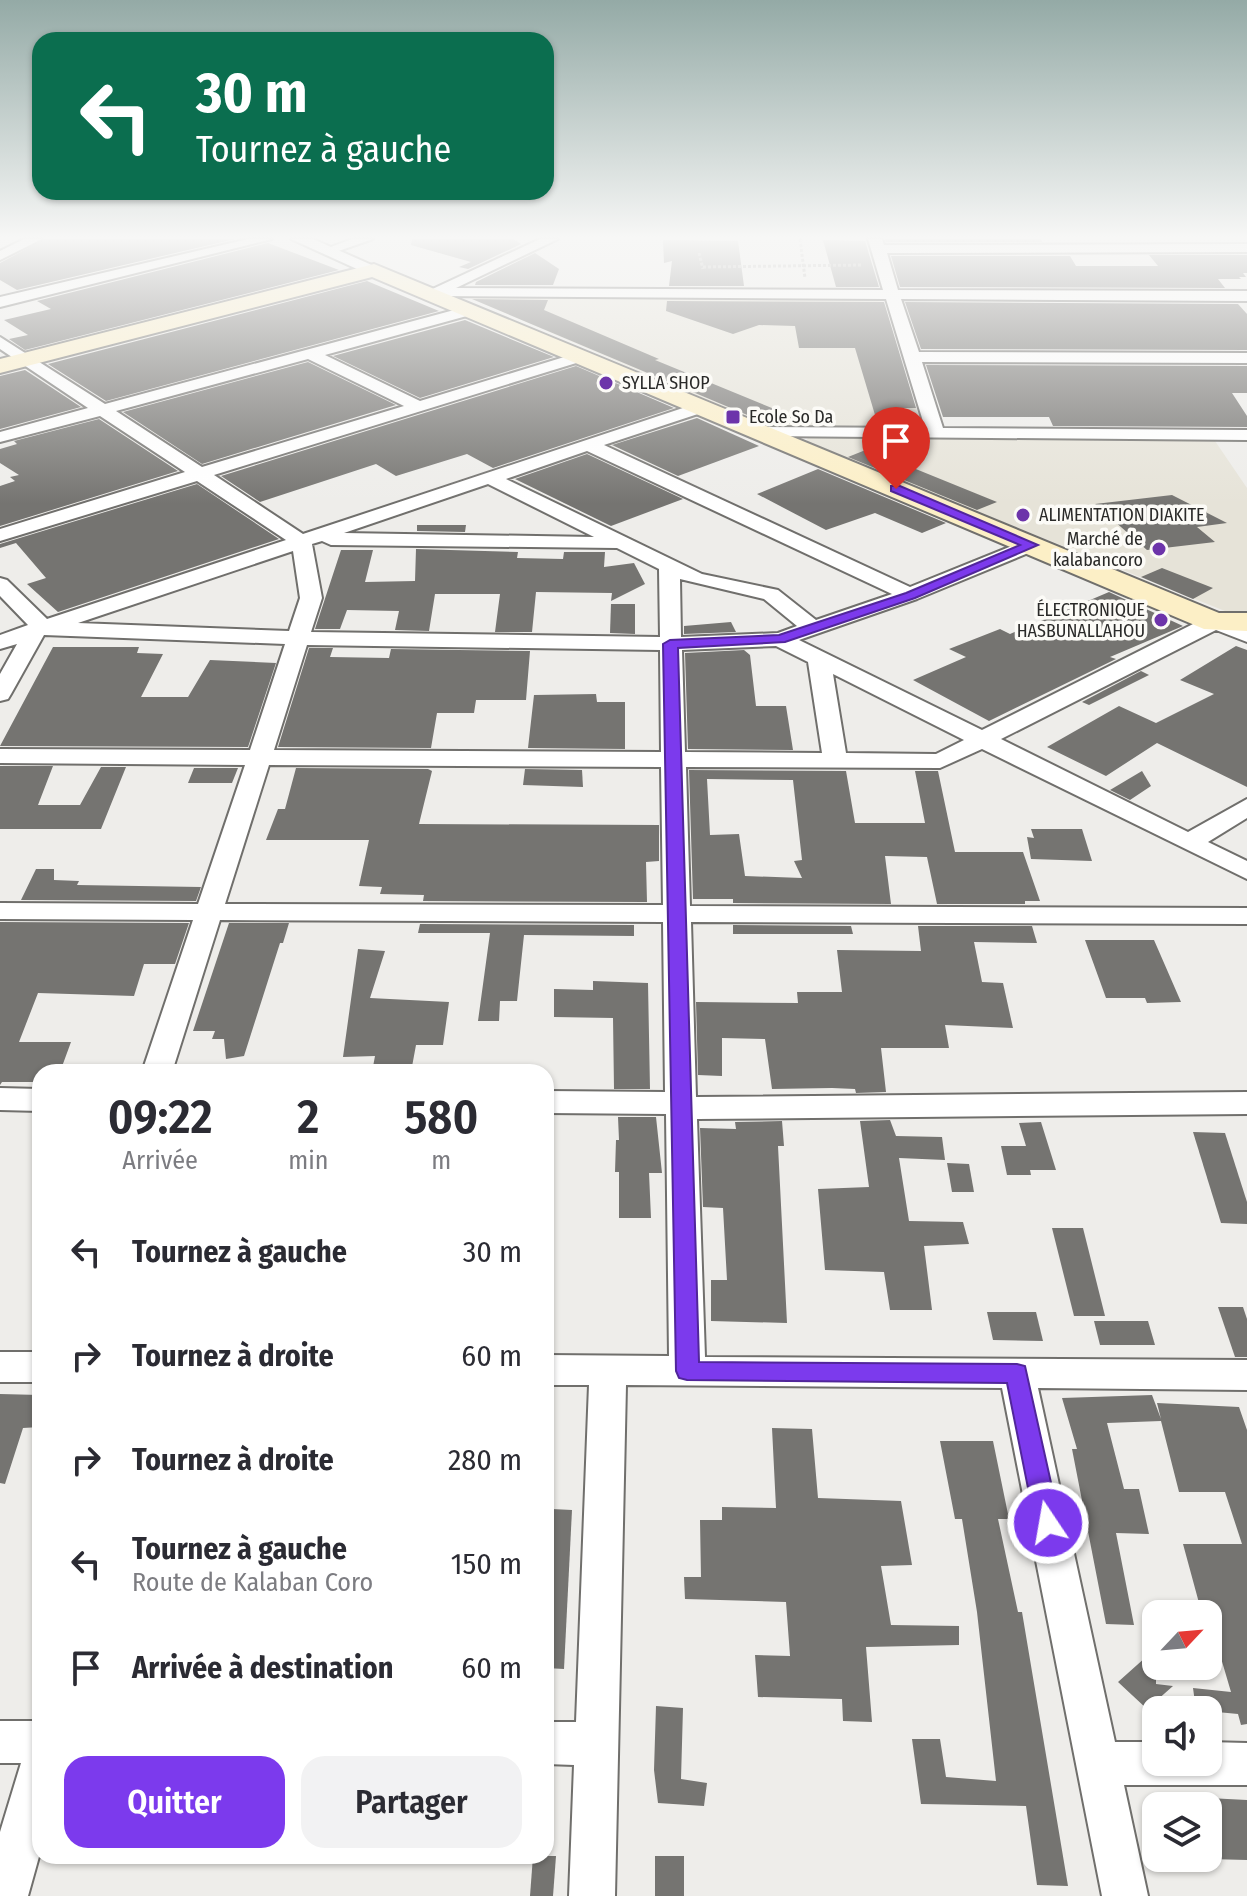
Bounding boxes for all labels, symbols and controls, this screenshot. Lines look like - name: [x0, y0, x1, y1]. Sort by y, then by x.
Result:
- text: 30 m: [196, 60, 307, 127]
- icon: left: [64, 64, 168, 168]
- text: Tournez à gauche: [196, 128, 451, 172]
- place label: SYLLA SHOP: [622, 372, 710, 394]
- marker: SYLLA SHOP: [597, 374, 615, 392]
- place label: Ecole So Da: [749, 406, 834, 428]
- pin: [862, 407, 930, 489]
- marker: Ecole So Da: [724, 408, 742, 426]
- icon: arrive: [874, 419, 918, 463]
- place label: ALIMENTATION DIAKITE: [1039, 504, 1205, 526]
- marker: ALIMENTATION DIAKITE: [1014, 506, 1032, 524]
- place label: Marché de kalabancoro: [1053, 528, 1143, 571]
- marker: Marché de kalabancoro: [1150, 540, 1168, 558]
- place label: ÉLECTRONIQUE HASBUNALLAHOU: [1017, 598, 1145, 642]
- marker: ÉLECTRONIQUE HASBUNALLAHOU: [1152, 611, 1170, 629]
- text: 09:22: [108, 1088, 213, 1146]
- text: 2: [297, 1088, 319, 1146]
- text: 580: [404, 1088, 478, 1146]
- text: Arrivée: [122, 1145, 198, 1176]
- text: min: [288, 1145, 328, 1176]
- text: m: [431, 1145, 451, 1176]
- icon: left: [64, 1230, 108, 1274]
- text: Tournez à gauche: [132, 1234, 347, 1270]
- text: 30 m: [463, 1234, 522, 1270]
- icon: right: [64, 1334, 108, 1378]
- text: Tournez à droite: [132, 1338, 334, 1374]
- text: 60 m: [461, 1338, 522, 1374]
- icon: right: [64, 1438, 108, 1482]
- text: Tournez à droite: [132, 1442, 334, 1478]
- text: 280 m: [448, 1442, 522, 1478]
- position arrow: [1006, 1481, 1090, 1565]
- text: Tournez à gauche: [132, 1531, 347, 1567]
- icon: left: [64, 1542, 108, 1586]
- text: 150 m: [451, 1546, 522, 1582]
- text: Route de Kalaban Coro: [132, 1567, 373, 1598]
- north arrow: [1142, 1600, 1222, 1680]
- map controls: [1142, 1600, 1222, 1872]
- icon: arrive: [64, 1646, 108, 1690]
- text: Arrivée à destination: [132, 1650, 393, 1686]
- text: 60 m: [461, 1650, 522, 1686]
- button: sound: [1142, 1696, 1222, 1776]
- button: Quitter: [64, 1756, 285, 1848]
- button: Partager: [301, 1756, 522, 1848]
- button: layers: [1142, 1792, 1222, 1872]

